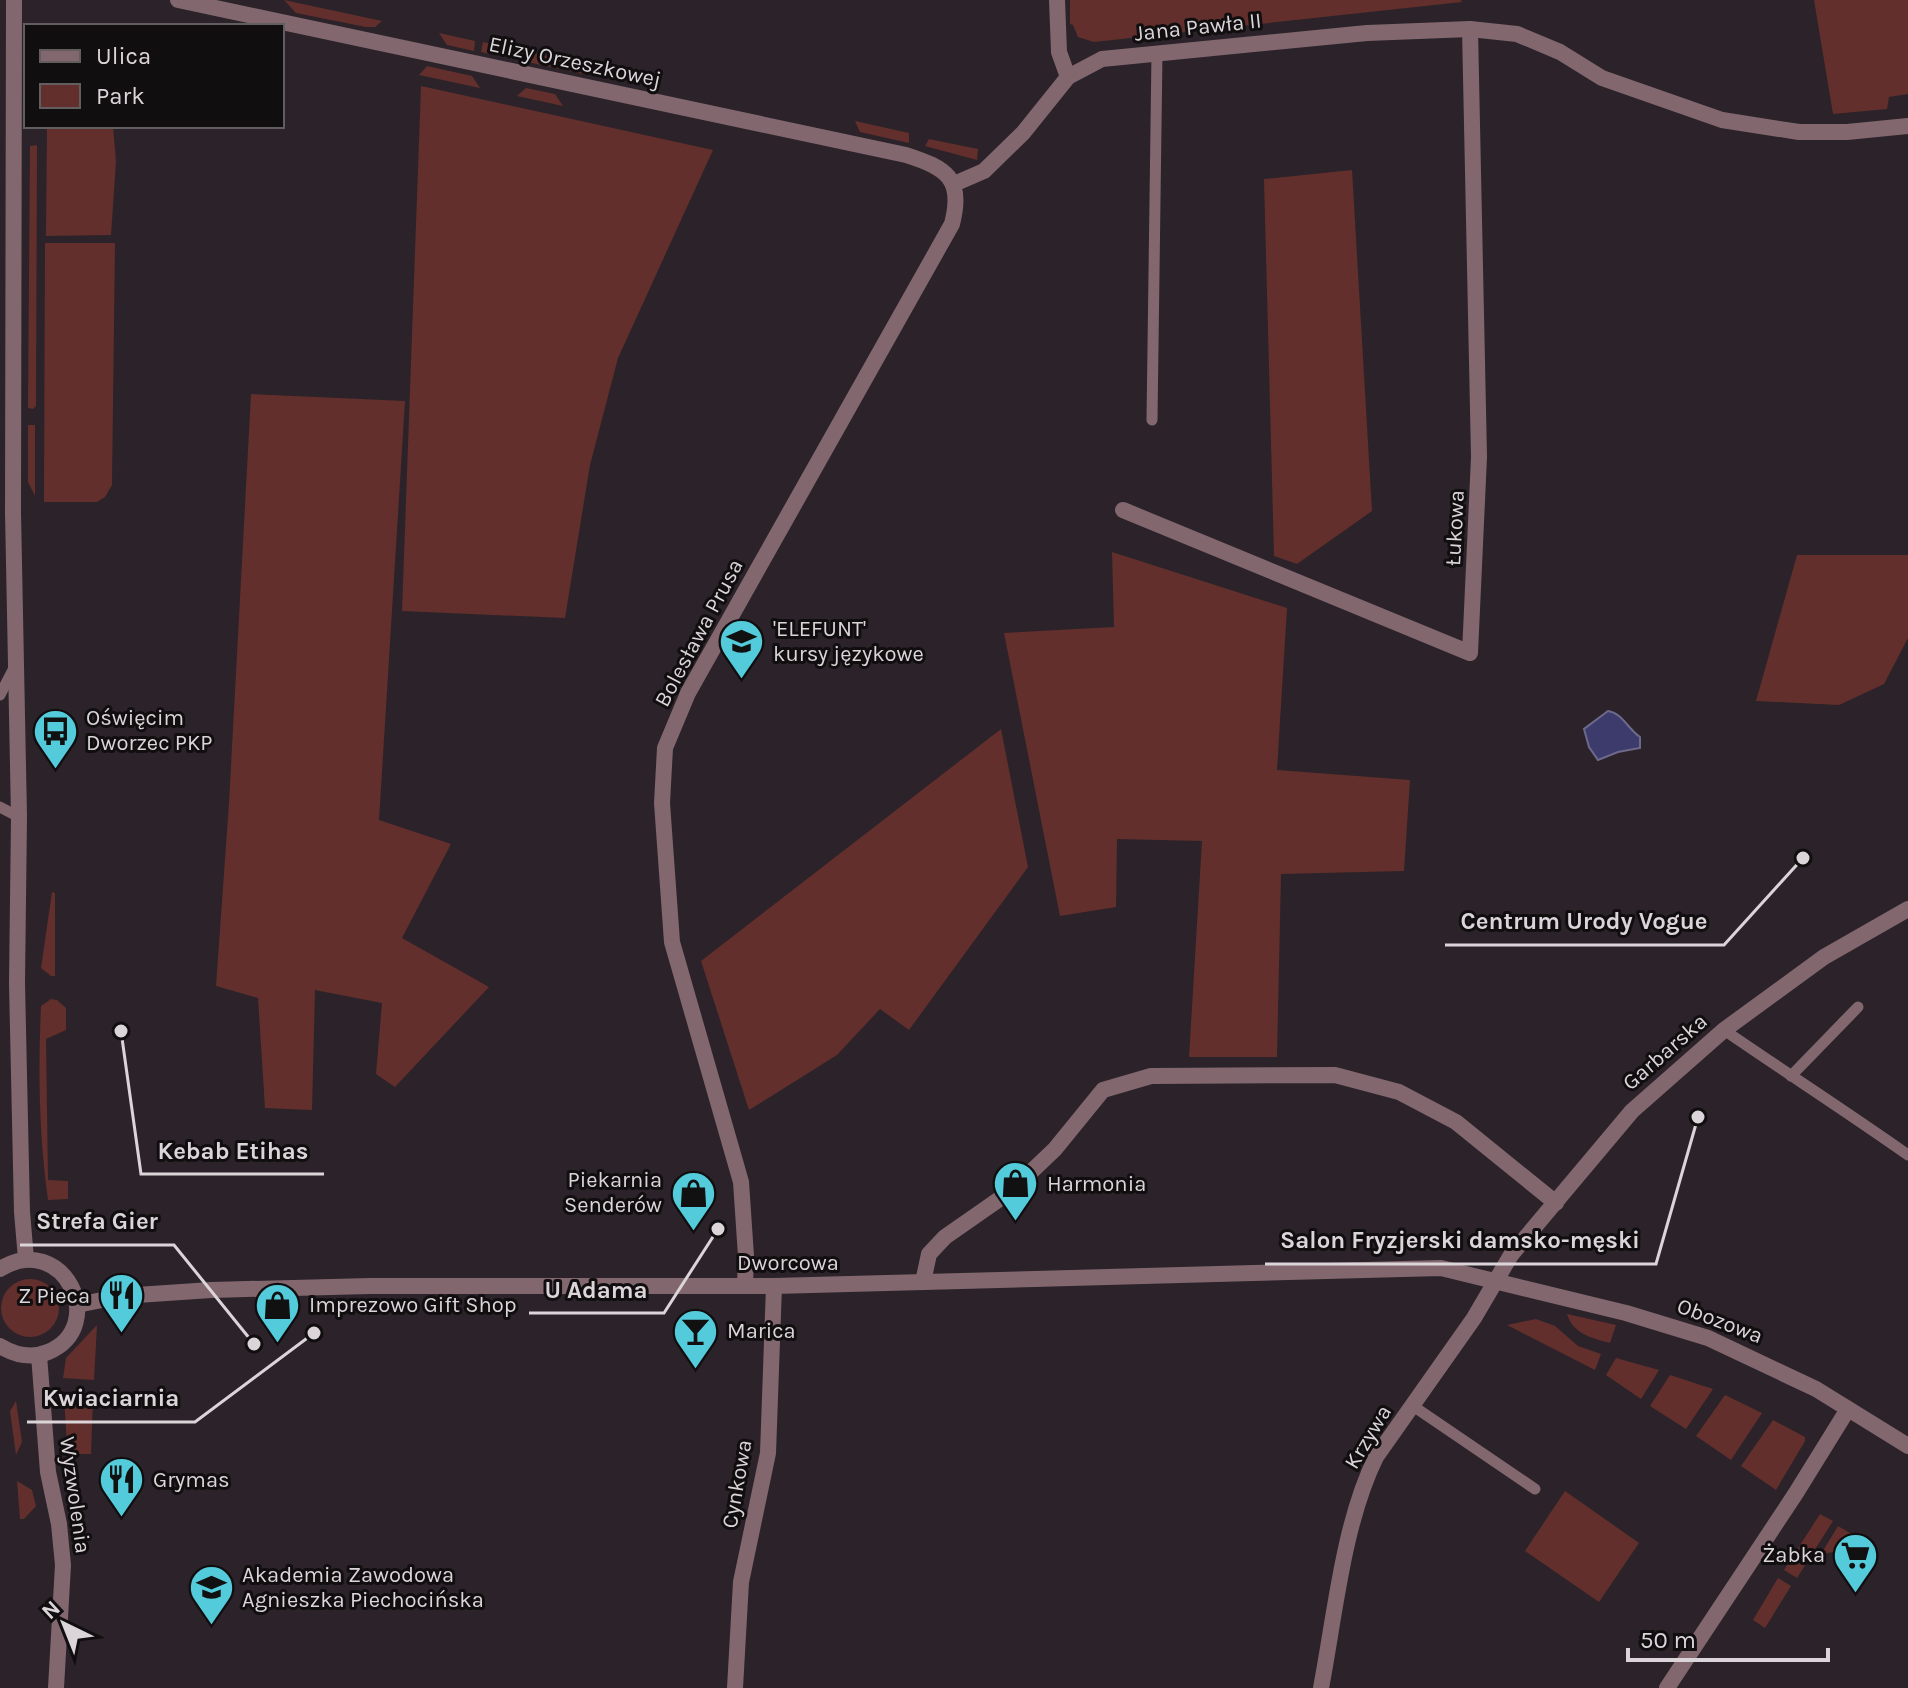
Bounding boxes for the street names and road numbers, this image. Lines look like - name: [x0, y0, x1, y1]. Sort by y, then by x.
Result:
- street label: Jana Pawła II: [1133, 7, 1263, 47]
- street label: Elizy Orzeszkowej: [486, 31, 664, 93]
- street label: Łukowa: [1440, 489, 1470, 567]
- street label: Bolesława Prusa: [649, 555, 749, 711]
- street label: Garbarska: [1617, 1008, 1713, 1096]
- street label: Dworcowa: [737, 1250, 839, 1276]
- street label: Obozowa: [1673, 1293, 1767, 1349]
- street label: Krzywa: [1339, 1400, 1397, 1474]
- street label: Wyzwolenia: [54, 1435, 96, 1555]
- street label: Cynkowa: [716, 1438, 758, 1530]

